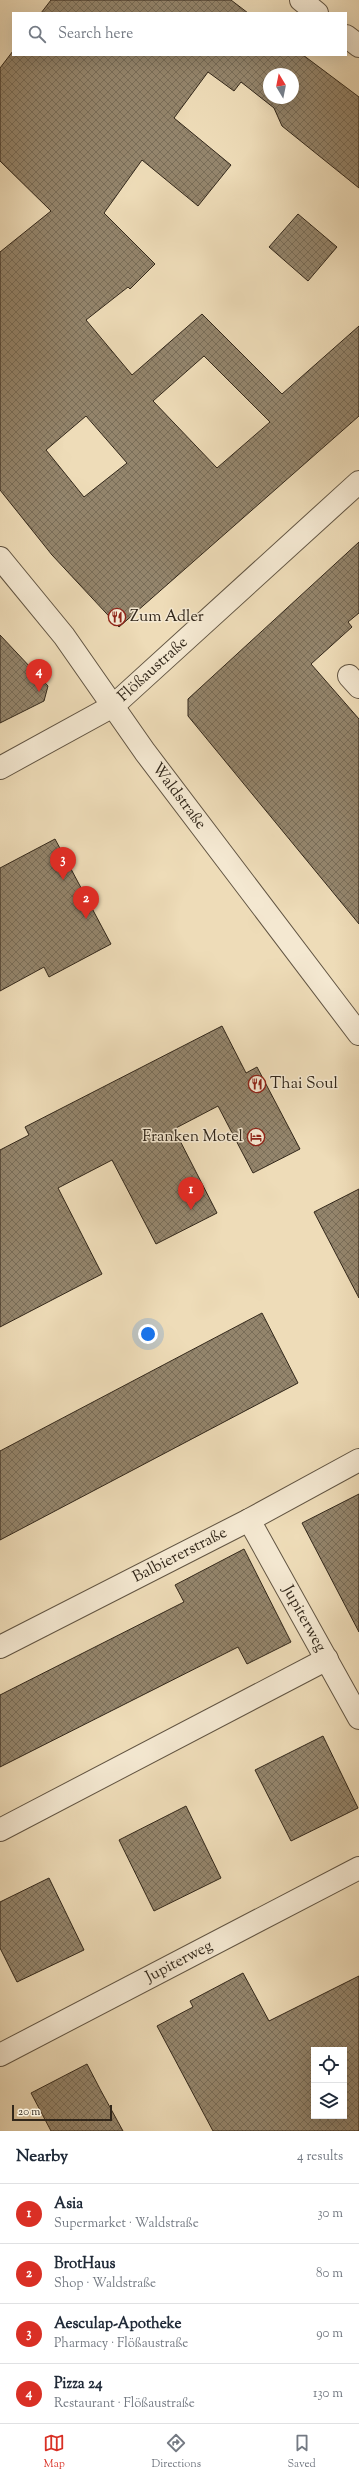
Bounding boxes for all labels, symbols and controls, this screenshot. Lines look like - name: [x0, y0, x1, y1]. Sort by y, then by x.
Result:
- search box: [12, 12, 347, 56]
- icon: search: [26, 23, 48, 45]
- text: Search here: [58, 24, 133, 45]
- north arrow: [263, 68, 299, 104]
- place label: Zum Adler: [130, 606, 204, 629]
- restaurant icon: Zum Adler: [107, 607, 127, 627]
- street label: Flößaustraße: [113, 631, 193, 708]
- pin: 4: [26, 659, 52, 692]
- street label: Waldstraße: [146, 758, 212, 835]
- pin: 3: [50, 847, 76, 880]
- pin: 2: [73, 886, 99, 919]
- place label: Thai Soul: [270, 1073, 338, 1096]
- restaurant icon: Thai Soul: [247, 1074, 267, 1094]
- place label: Franken Motel: [142, 1126, 244, 1149]
- hotel icon: Franken Motel: [246, 1127, 266, 1147]
- pin: 1: [178, 1177, 204, 1210]
- your location: [138, 1324, 158, 1344]
- street label: Balbiererstraße: [129, 1521, 231, 1589]
- street label: Jupiterweg: [276, 1580, 332, 1656]
- street label: Jupiterweg: [141, 1935, 217, 1989]
- map controls: [311, 2047, 347, 2119]
- button: locate: [311, 2047, 347, 2083]
- button: layers: [311, 2083, 347, 2119]
- scale bar: [12, 2103, 112, 2122]
- text: 20 m: [18, 2104, 40, 2120]
- text: Nearby: [16, 2145, 68, 2169]
- text: 4 results: [297, 2148, 343, 2166]
- text: Asia: [54, 2194, 83, 2215]
- text: 1: [27, 2205, 31, 2223]
- text: 30 m: [317, 2205, 343, 2223]
- text: Supermarket · Waldstraße: [54, 2215, 199, 2233]
- text: BrotHaus: [54, 2254, 115, 2275]
- text: 2: [26, 2265, 32, 2283]
- text: 80 m: [316, 2265, 343, 2283]
- text: Shop · Waldstraße: [54, 2275, 156, 2293]
- text: Aesculap-Apotheke: [54, 2314, 181, 2335]
- text: 3: [26, 2325, 32, 2343]
- text: 90 m: [316, 2325, 343, 2343]
- text: Pharmacy · Flößaustraße: [54, 2335, 188, 2353]
- text: Pizza 24: [54, 2374, 103, 2395]
- text: 4: [26, 2385, 32, 2403]
- text: 130 m: [313, 2385, 343, 2403]
- text: Restaurant · Flößaustraße: [54, 2395, 195, 2413]
- tab: Map: [43, 2432, 65, 2472]
- tab: Directions: [152, 2432, 201, 2472]
- tab: Saved: [288, 2432, 316, 2472]

